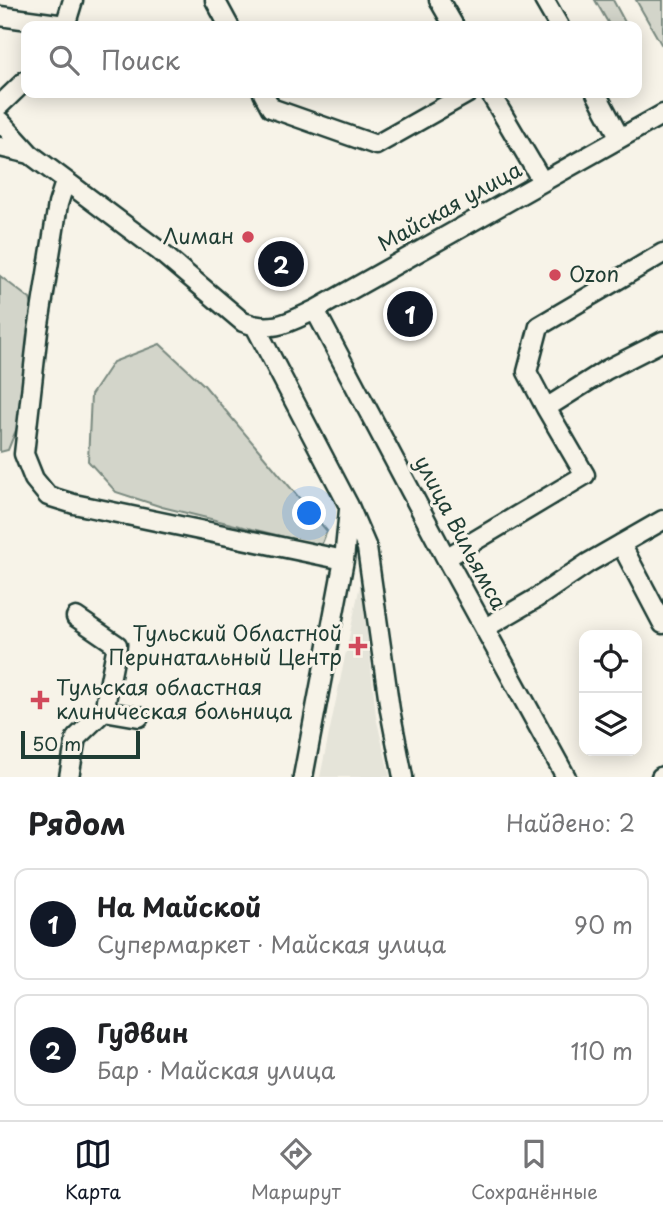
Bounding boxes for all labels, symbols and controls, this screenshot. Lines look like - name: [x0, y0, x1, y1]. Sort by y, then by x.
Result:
- search box: [21, 21, 642, 98]
- text: Поиск: [101, 40, 180, 79]
- icon: search: [45, 41, 83, 79]
- street label: Майская улица: [371, 152, 528, 258]
- place label: Лиман: [163, 219, 234, 251]
- marker: Лиман: [240, 229, 256, 245]
- pin: 2: [258, 238, 304, 290]
- place label: Ozon: [569, 257, 619, 289]
- marker: Ozon: [547, 267, 563, 283]
- pin: 1: [387, 288, 433, 340]
- street label: улица Вильямса: [408, 449, 516, 616]
- your location: [292, 496, 326, 530]
- place label: Тульский Областной Перинатальный Центр: [109, 616, 342, 672]
- map controls: [579, 630, 642, 756]
- button: locate: [579, 630, 642, 693]
- marker: Тульский Областной Перинатальный Центр: [348, 636, 368, 656]
- place label: Тульская областная клиническая больница: [56, 670, 293, 726]
- marker: Тульская областная клиническая больница: [30, 690, 50, 710]
- button: layers: [579, 693, 642, 756]
- scale bar: [21, 728, 140, 760]
- text: 50 m: [32, 729, 81, 757]
- text: Рядом: [28, 800, 126, 845]
- text: Найдено: 2: [506, 805, 635, 840]
- text: На Майской: [97, 887, 261, 926]
- text: 1: [48, 907, 59, 942]
- text: 90 m: [574, 907, 633, 942]
- text: Супермаркет · Майская улица: [97, 926, 446, 961]
- text: Гудвин: [97, 1013, 189, 1052]
- text: 2: [45, 1033, 61, 1068]
- text: 110 m: [571, 1033, 633, 1068]
- text: Бар · Майская улица: [97, 1052, 335, 1087]
- tab: Карта: [65, 1135, 121, 1205]
- tab: Маршрут: [251, 1135, 341, 1205]
- tab: Сохранённые: [471, 1135, 598, 1205]

